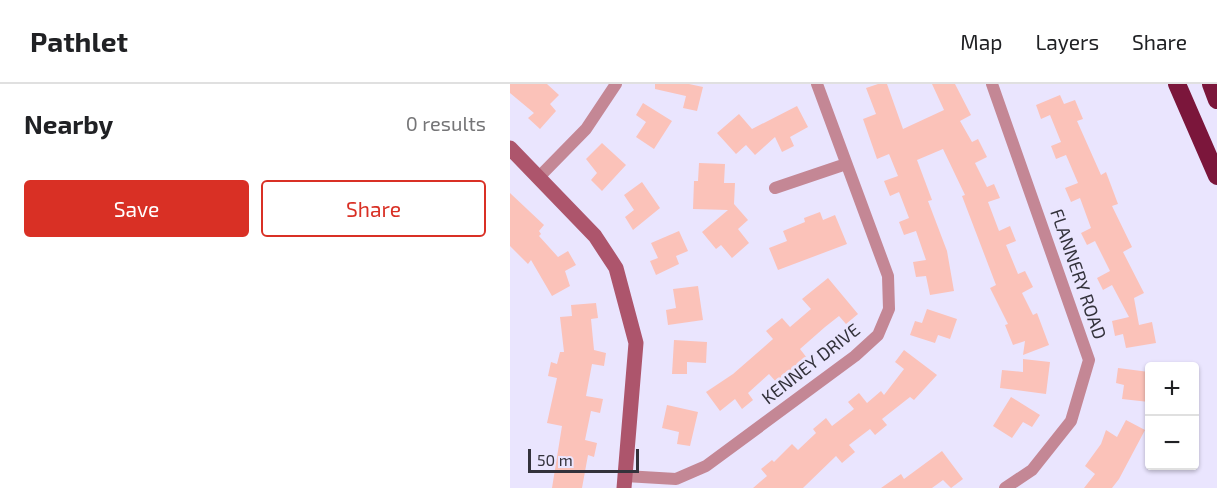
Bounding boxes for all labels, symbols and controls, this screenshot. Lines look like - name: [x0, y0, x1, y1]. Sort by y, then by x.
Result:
- text: Pathlet: [30, 24, 128, 58]
- text: Map: [960, 29, 1002, 54]
- text: Layers: [1035, 29, 1099, 54]
- text: Share: [1132, 29, 1187, 54]
- text: Nearby: [24, 108, 113, 139]
- text: 0 results: [406, 111, 486, 135]
- button: Save: [24, 180, 249, 237]
- button: Share: [261, 180, 486, 237]
- street label: FLANNERY ROAD: [1046, 206, 1112, 342]
- street label: KENNEY DRIVE: [757, 318, 864, 408]
- map controls: [1145, 362, 1199, 470]
- button: +: [1145, 362, 1199, 416]
- button: −: [1145, 416, 1199, 470]
- scale bar: [528, 446, 639, 474]
- text: 50 m: [537, 450, 573, 469]

